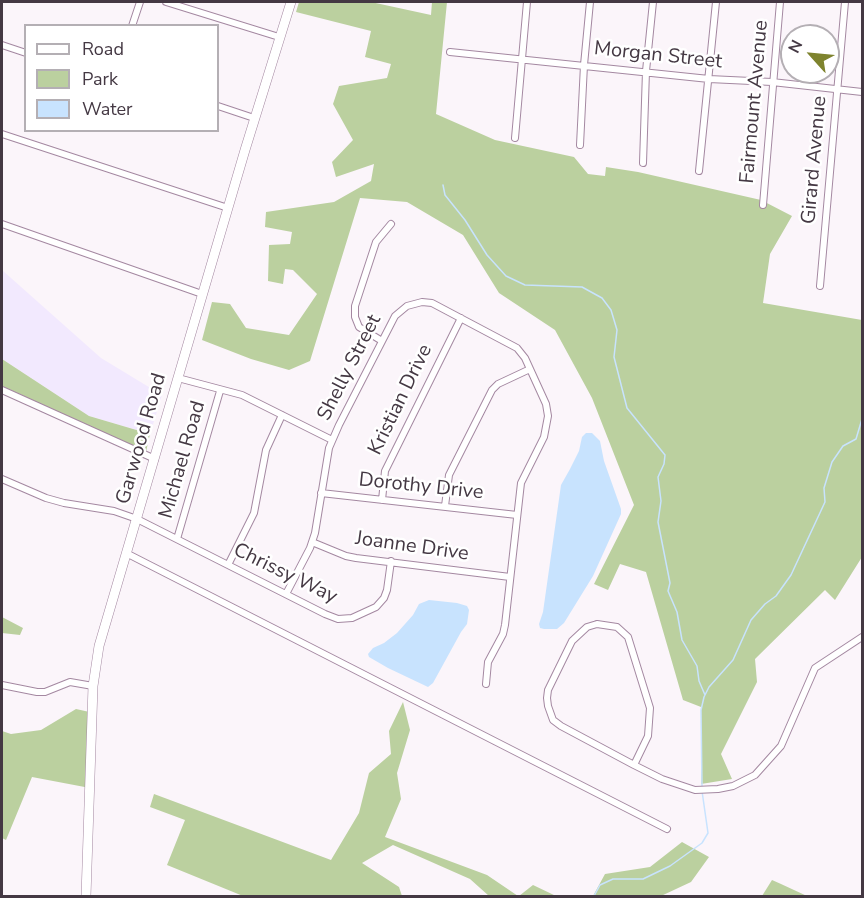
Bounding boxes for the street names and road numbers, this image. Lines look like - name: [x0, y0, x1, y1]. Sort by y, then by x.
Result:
- street label: Fairmount Avenue: [736, 19, 774, 185]
- street label: Morgan Street: [593, 37, 723, 75]
- street label: Girard Avenue: [797, 95, 833, 225]
- street label: Shelly Street: [313, 311, 387, 425]
- street label: Kristian Drive: [364, 341, 438, 459]
- street label: Garwood Road: [112, 371, 172, 507]
- street label: Michael Road: [155, 398, 211, 522]
- street label: Dorothy Drive: [358, 469, 484, 505]
- street label: Joanne Drive: [354, 527, 470, 567]
- street label: Chrissy Way: [229, 539, 341, 609]

